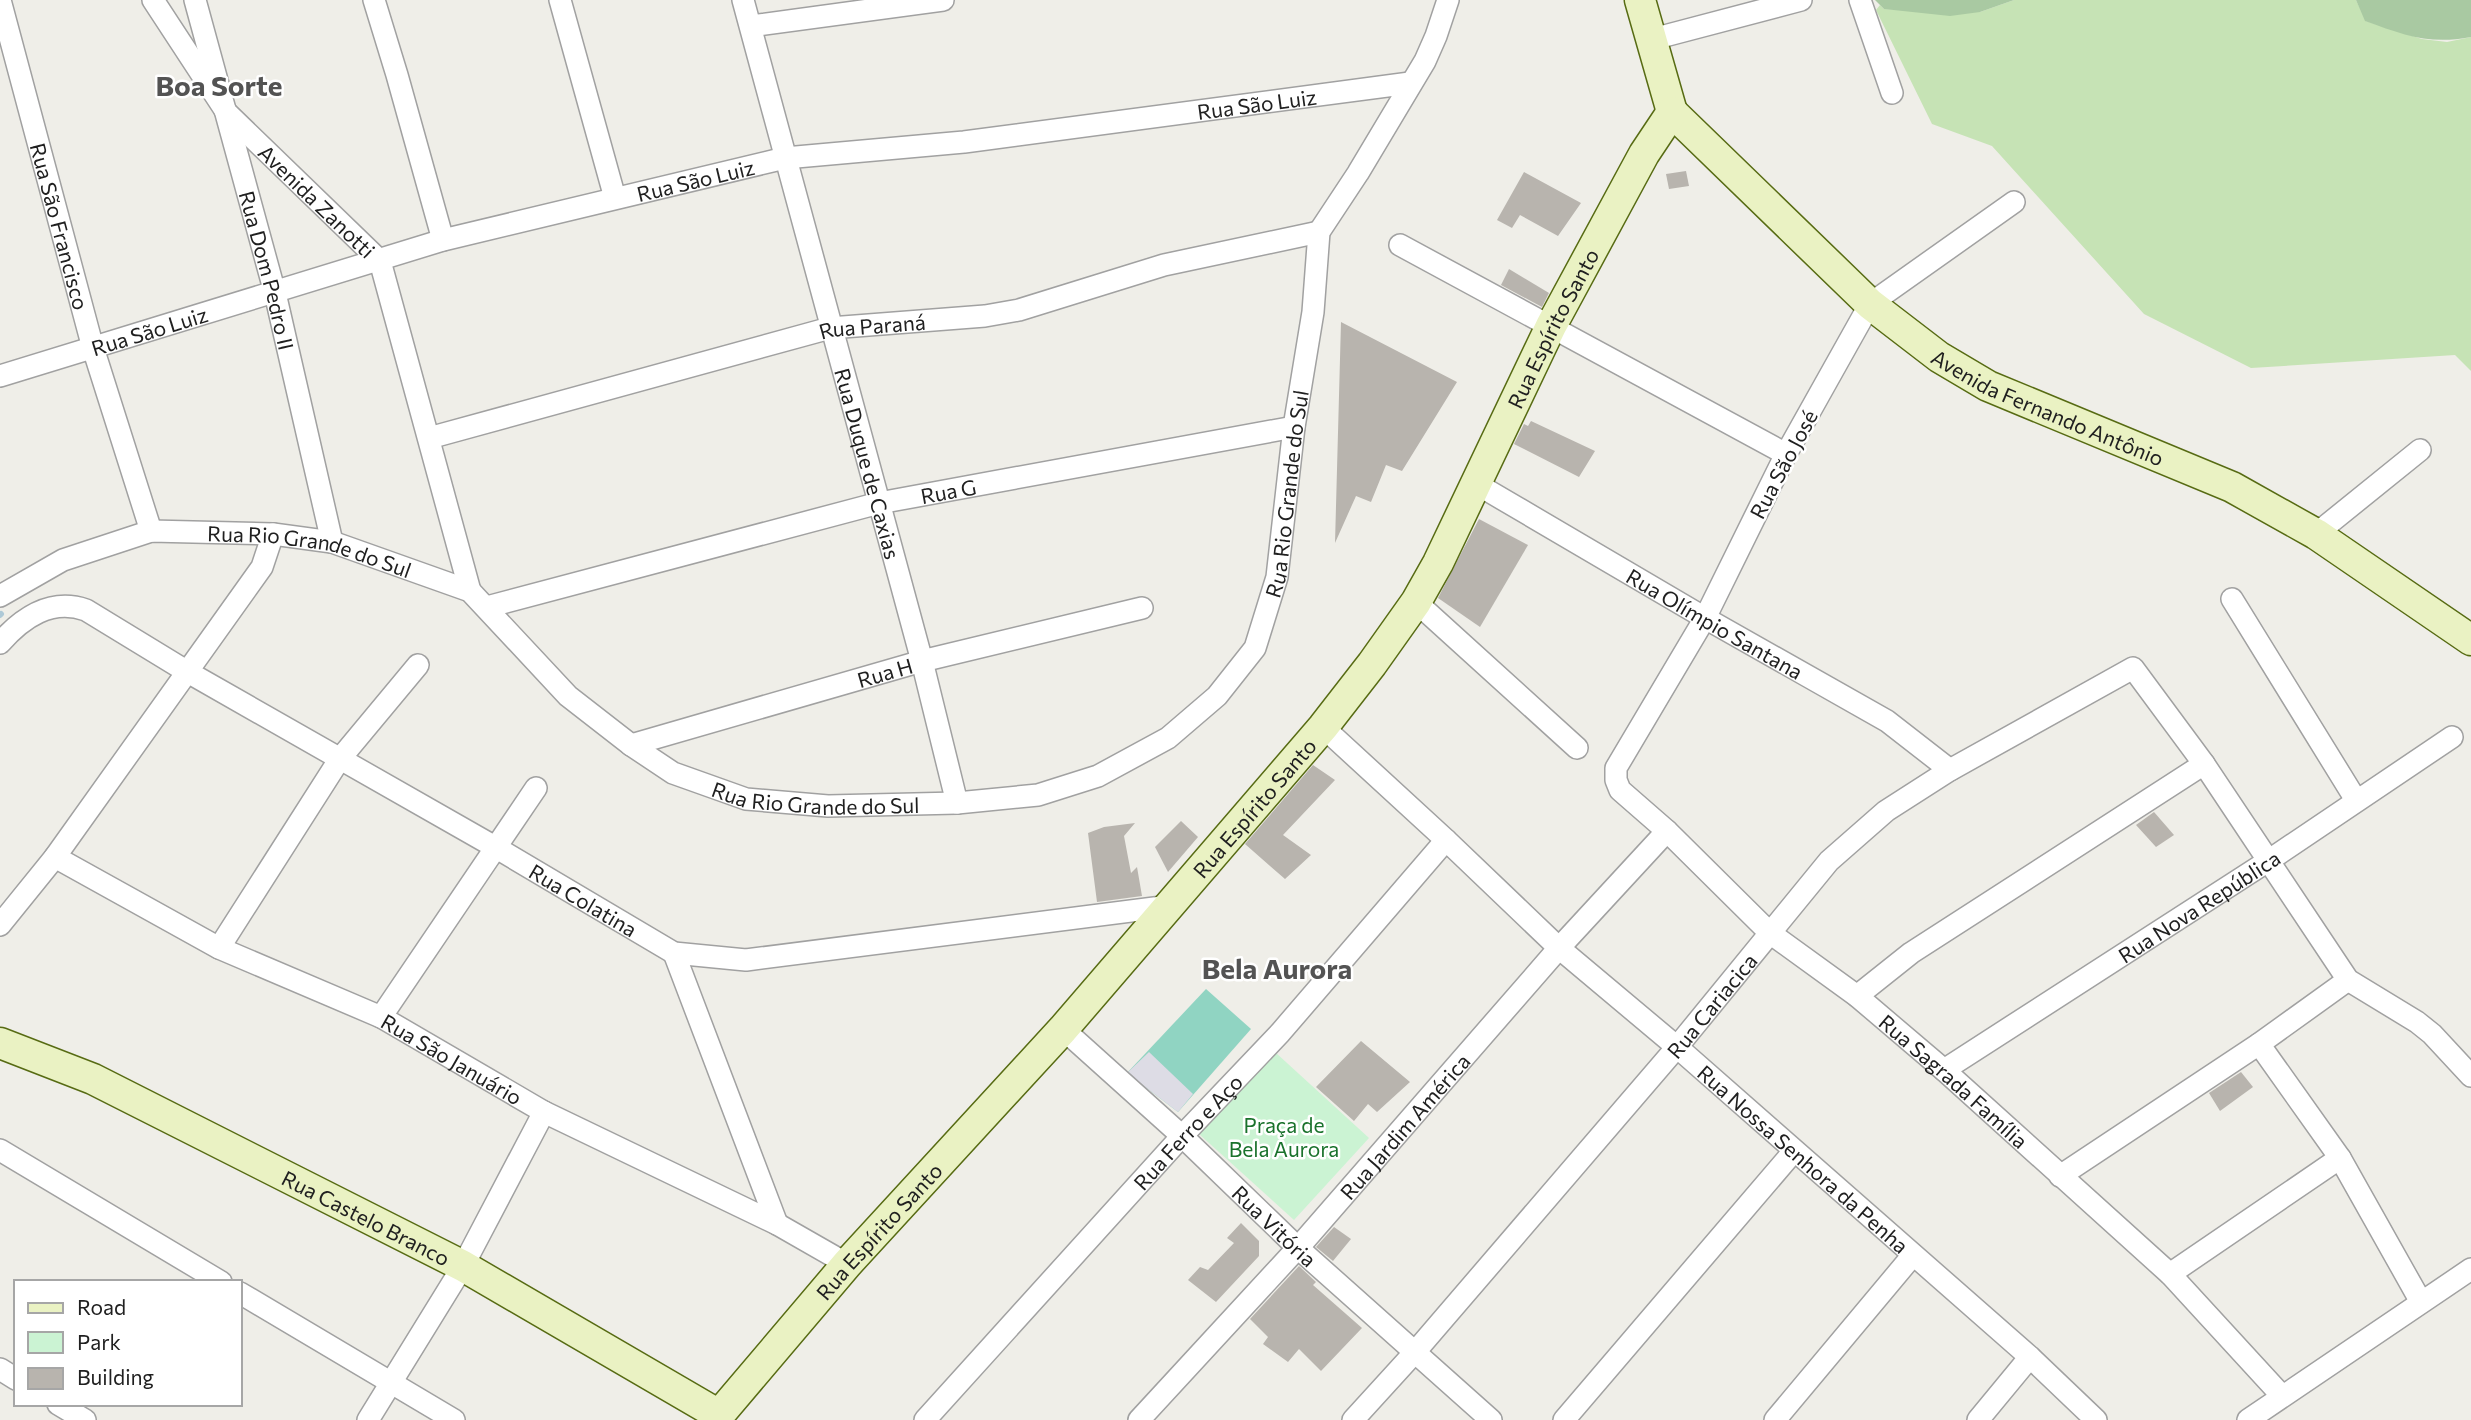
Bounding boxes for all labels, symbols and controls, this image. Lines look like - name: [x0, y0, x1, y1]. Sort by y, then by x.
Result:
- district label: Boa Sorte: [156, 68, 282, 102]
- street label: Rua São Luiz: [1195, 83, 1318, 124]
- street label: Avenida Zanotti: [254, 139, 381, 262]
- street label: Rua São Francisco: [26, 140, 95, 312]
- street label: Rua São Luiz: [634, 153, 757, 206]
- street label: Rua Dom Pedro II: [235, 188, 300, 352]
- street label: Rua Espírito Santo: [1501, 244, 1603, 412]
- street label: Rua São Luiz: [88, 301, 210, 360]
- street label: Rua Paraná: [816, 308, 926, 343]
- street label: Avenida Fernando Antônio: [1928, 343, 2168, 470]
- street label: Rua Duque de Caxias: [831, 365, 906, 562]
- street label: Rua Rio Grande do Sul: [1259, 388, 1312, 600]
- street label: Rua São José: [1744, 405, 1822, 523]
- street label: Rua G: [918, 473, 978, 508]
- street label: Rua Rio Grande do Sul: [207, 520, 415, 582]
- street label: Rua Olímpio Santana: [1622, 562, 1808, 684]
- street label: Rua H: [854, 652, 915, 692]
- street label: Rua Espírito Santo: [1187, 733, 1321, 882]
- street label: Rua Rio Grande do Sul: [709, 775, 920, 819]
- street label: Rua Nova República: [2113, 844, 2284, 967]
- street label: Rua Colatina: [525, 858, 642, 941]
- street label: Rua Cariacica: [1661, 948, 1761, 1063]
- district label: Bela Aurora: [1202, 951, 1352, 985]
- street label: Rua São Januário: [377, 1008, 527, 1109]
- street label: Rua Sagrada Família: [1875, 1008, 2034, 1153]
- street label: Rua Jardim América: [1334, 1048, 1474, 1204]
- street label: Rua Nossa Senhora da Penha: [1693, 1059, 1914, 1258]
- street label: Rua Ferro e Aço: [1128, 1069, 1247, 1194]
- park label: Praça de Bela Aurora: [1229, 1112, 1339, 1161]
- street label: Rua Espírito Santo: [810, 1157, 946, 1304]
- street label: Rua Castelo Branco: [278, 1164, 454, 1270]
- street label: Rua Vitória: [1228, 1180, 1322, 1271]
- legend: [14, 1280, 242, 1406]
- text: Road: [77, 1294, 126, 1319]
- text: Park: [77, 1329, 121, 1354]
- text: Building: [77, 1364, 154, 1389]

